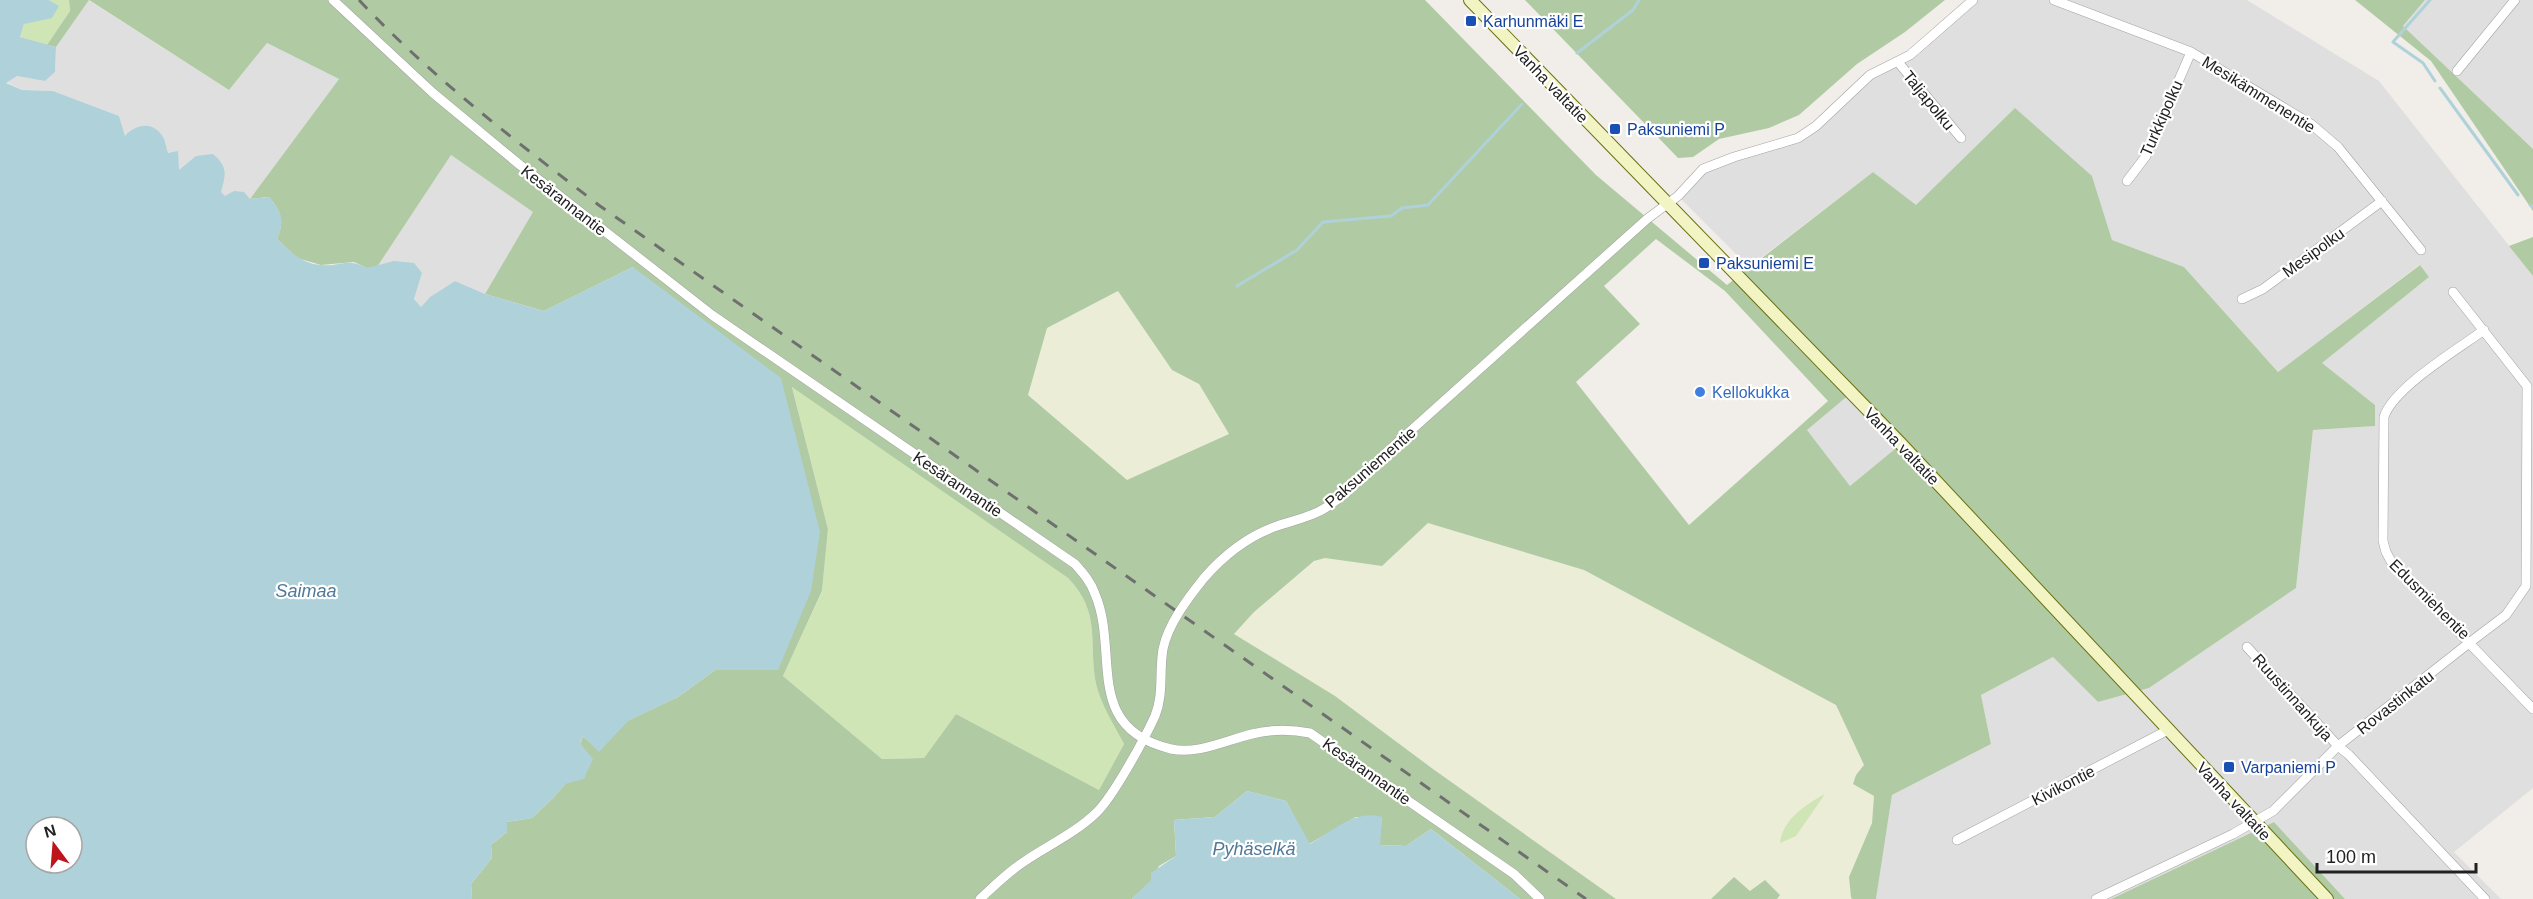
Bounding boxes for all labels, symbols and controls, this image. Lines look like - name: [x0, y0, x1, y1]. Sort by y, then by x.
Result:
- place label: Karhunmäki E: [1483, 13, 1584, 30]
- marker: Karhunmäki E: [1464, 14, 1478, 28]
- street label: Vanha valtatie: [1510, 42, 1592, 126]
- street label: Mesikämmenentie: [2199, 53, 2318, 136]
- street label: Taljapolku: [1900, 67, 1958, 133]
- street label: Turkkipolku: [2137, 78, 2186, 159]
- place label: Paksuniemi P: [1627, 121, 1725, 138]
- marker: Paksuniemi P: [1608, 122, 1622, 136]
- street label: Kesärannantie: [518, 162, 610, 239]
- street label: Mesipolku: [2279, 224, 2347, 280]
- place label: Paksuniemi E: [1716, 255, 1814, 272]
- marker: Paksuniemi E: [1697, 256, 1711, 270]
- place label: Kellokukka: [1712, 384, 1789, 401]
- marker: Kellokukka: [1693, 385, 1707, 399]
- street label: Vanha valtatie: [1861, 404, 1943, 488]
- street label: Paksuniementie: [1322, 424, 1419, 511]
- street label: Kesärannantie: [910, 449, 1005, 520]
- street label: Edusmiehentie: [2386, 556, 2473, 643]
- water label: Saimaa: [275, 581, 337, 601]
- street label: Ruustinnankuja: [2249, 651, 2336, 744]
- street label: Rovastinkatu: [2354, 667, 2437, 738]
- street label: Kesärannantie: [1320, 735, 1414, 808]
- street label: Vanha valtatie: [2193, 759, 2274, 844]
- place label: Varpaniemi P: [2241, 759, 2336, 776]
- marker: Varpaniemi P: [2222, 760, 2236, 774]
- street label: Kivikontie: [2029, 762, 2098, 809]
- north arrow: [24, 815, 84, 875]
- text: N: [42, 821, 58, 841]
- scale bar: [2317, 836, 2476, 874]
- water label: Pyhäselkä: [1212, 839, 1296, 859]
- text: 100 m: [2326, 847, 2376, 867]

